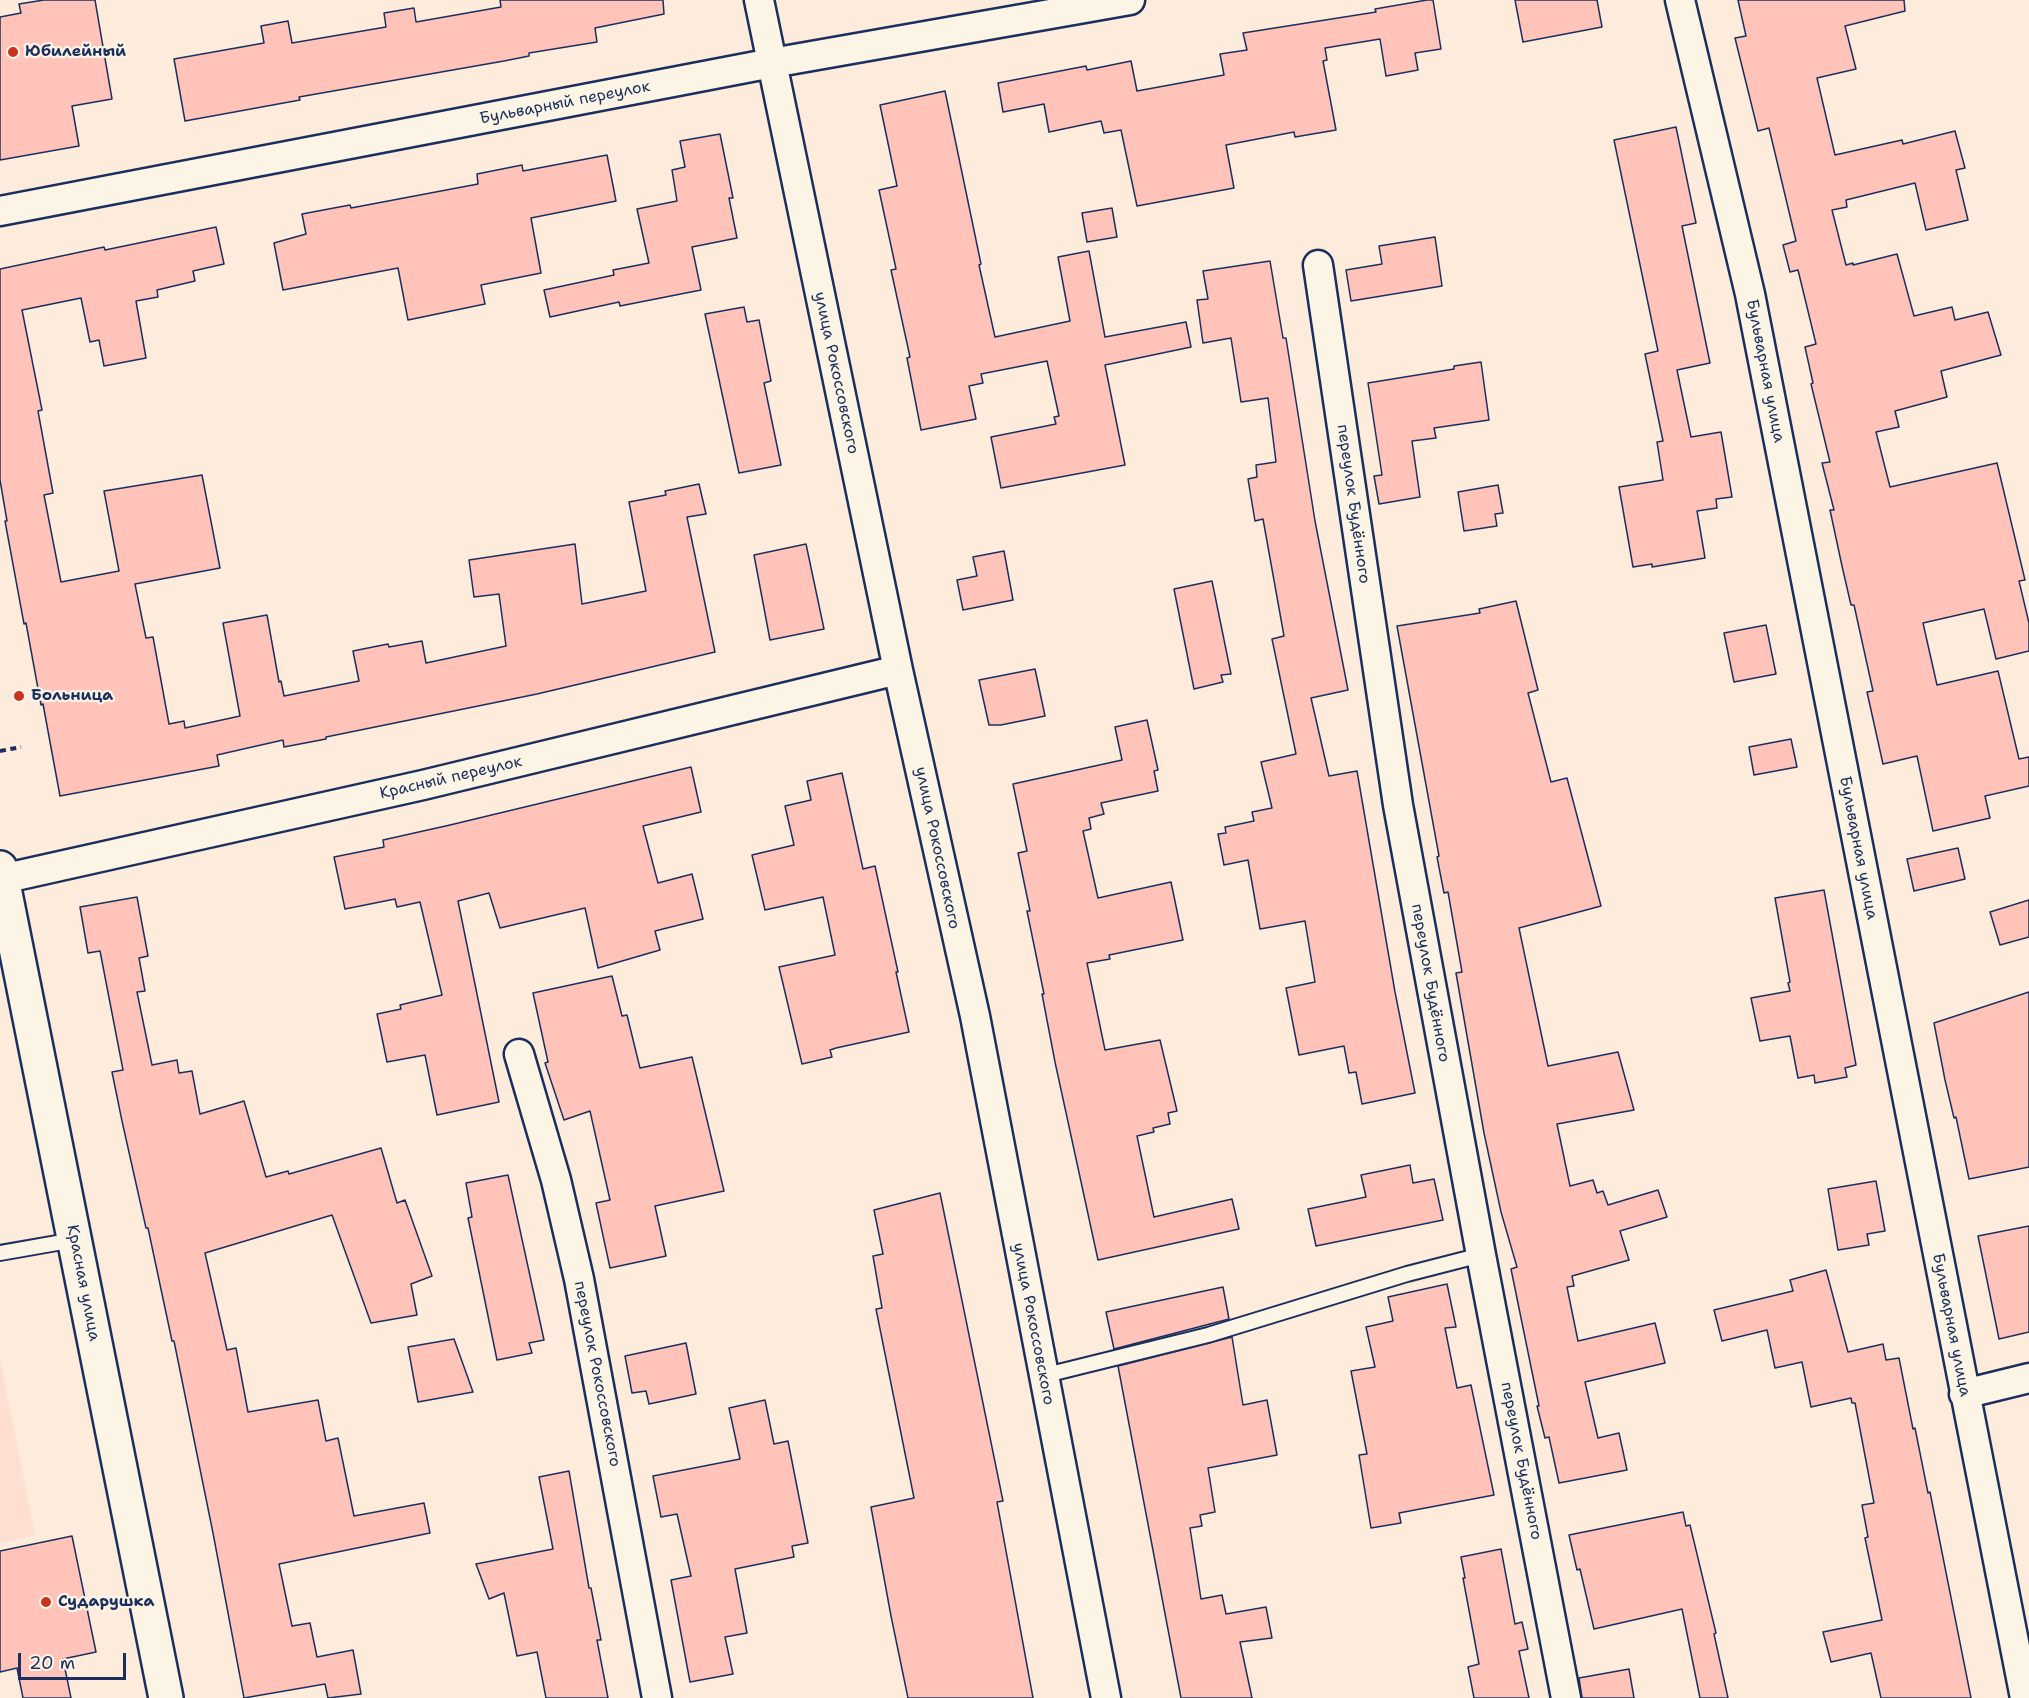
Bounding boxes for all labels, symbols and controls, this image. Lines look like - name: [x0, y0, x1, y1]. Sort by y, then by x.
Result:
- place label: Юбилейный: [25, 42, 126, 62]
- marker: Юбилейный: [6, 45, 20, 59]
- street label: Бульварный переулок: [478, 77, 652, 129]
- street label: улица Рокоссовского: [809, 290, 863, 456]
- street label: Бульварная улица: [1742, 298, 1788, 444]
- street label: переулок Будённого: [1332, 423, 1374, 585]
- place label: Больница: [31, 686, 113, 706]
- marker: Больница: [12, 689, 26, 703]
- street label: Красный переулок: [378, 752, 524, 804]
- street label: улица Рокоссовского: [910, 765, 964, 931]
- street label: Бульварная улица: [1835, 775, 1881, 921]
- street label: переулок Будённого: [1407, 902, 1453, 1064]
- street label: Красная улица: [62, 1223, 104, 1343]
- street label: улица Рокоссовского: [1008, 1241, 1058, 1407]
- street label: Бульварная улица: [1928, 1252, 1974, 1398]
- street label: переулок Рокоссовского: [570, 1279, 624, 1469]
- street label: переулок Будённого: [1496, 1380, 1546, 1542]
- place label: Сударушка: [58, 1592, 154, 1612]
- marker: Сударушка: [39, 1595, 53, 1609]
- scale bar: [21, 1641, 129, 1679]
- text: 20 m: [29, 1651, 75, 1675]

